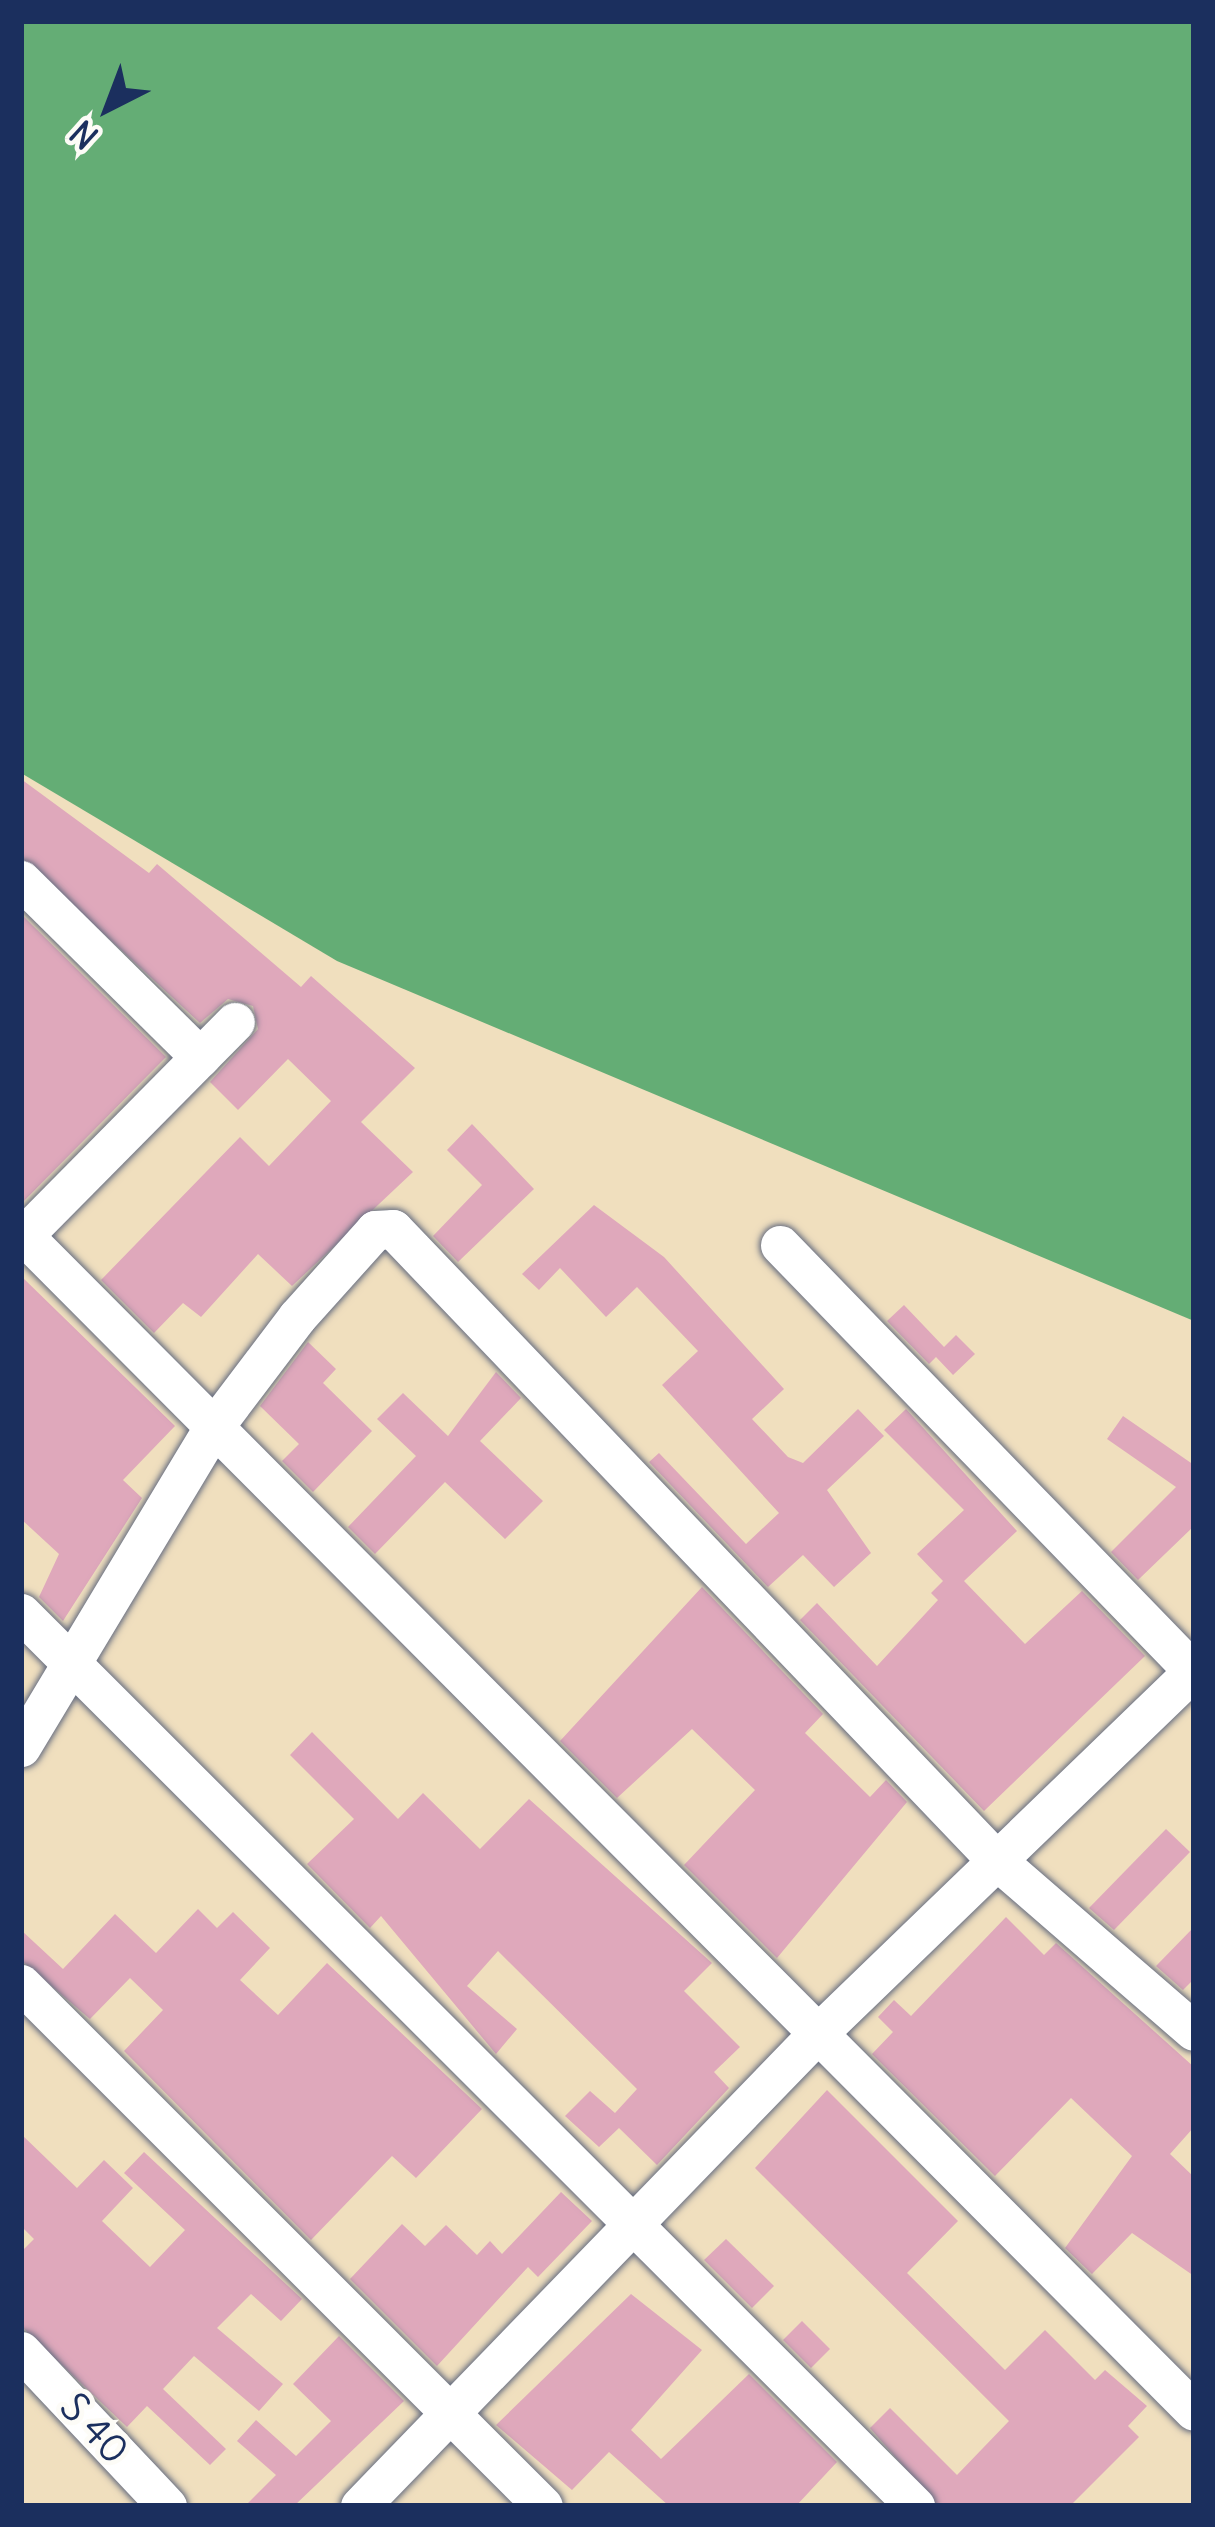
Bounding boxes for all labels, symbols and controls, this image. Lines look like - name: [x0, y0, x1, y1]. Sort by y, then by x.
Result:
- north arrow: [48, 48, 168, 168]
- text: N: [61, 112, 106, 158]
- street label: S 40: [50, 2384, 138, 2474]

